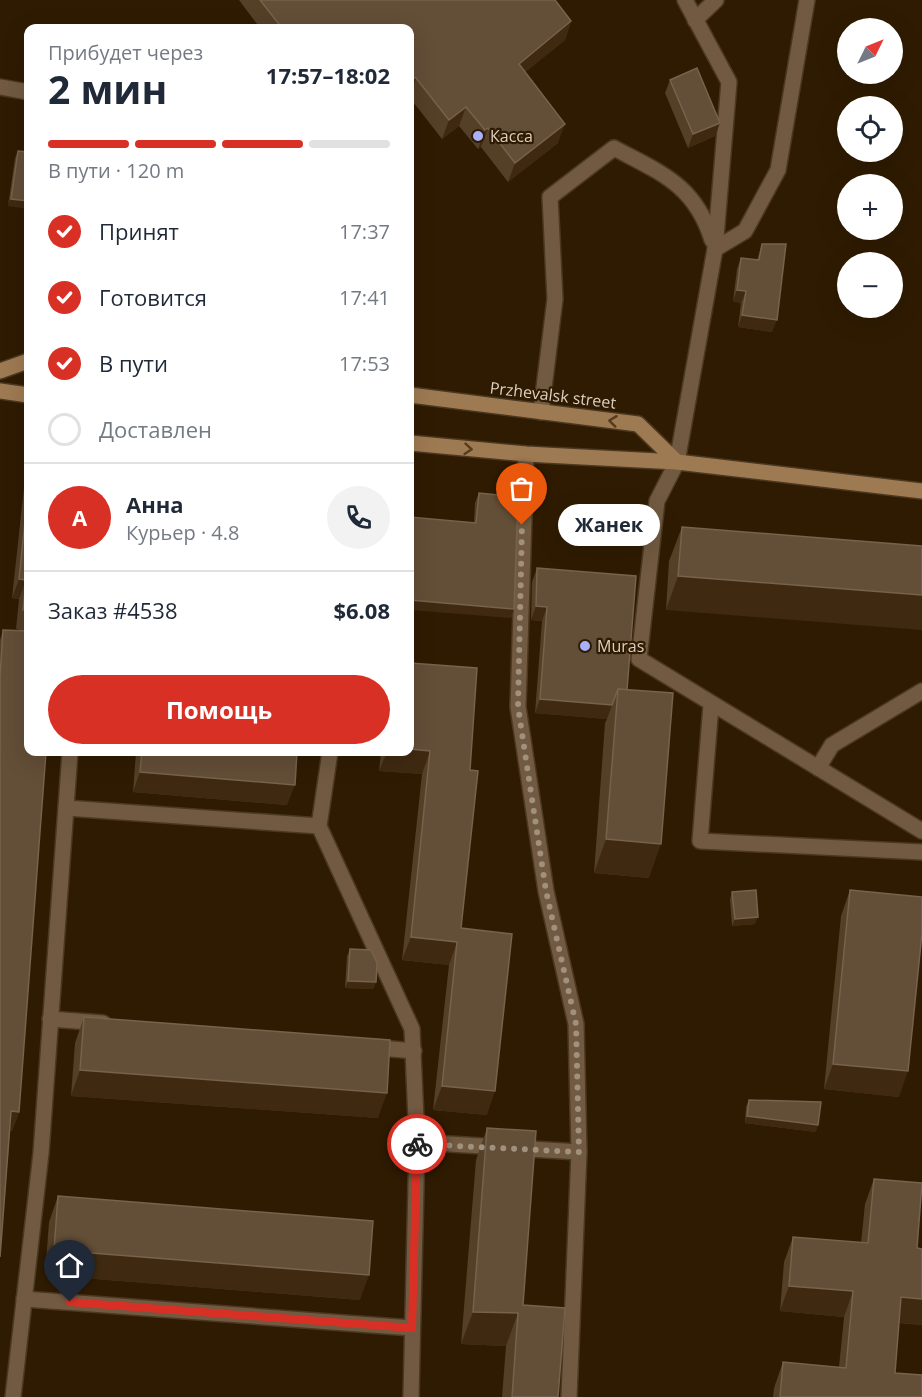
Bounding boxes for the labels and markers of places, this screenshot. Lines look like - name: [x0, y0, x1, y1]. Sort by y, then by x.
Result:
- place label: Касса: [490, 125, 533, 147]
- marker: Касса: [471, 129, 485, 143]
- pin: [496, 463, 547, 525]
- callout: Жанек: [558, 504, 660, 546]
- place label: Muras: [597, 635, 644, 657]
- marker: Muras: [578, 639, 592, 653]
- pin: [44, 1240, 95, 1302]

